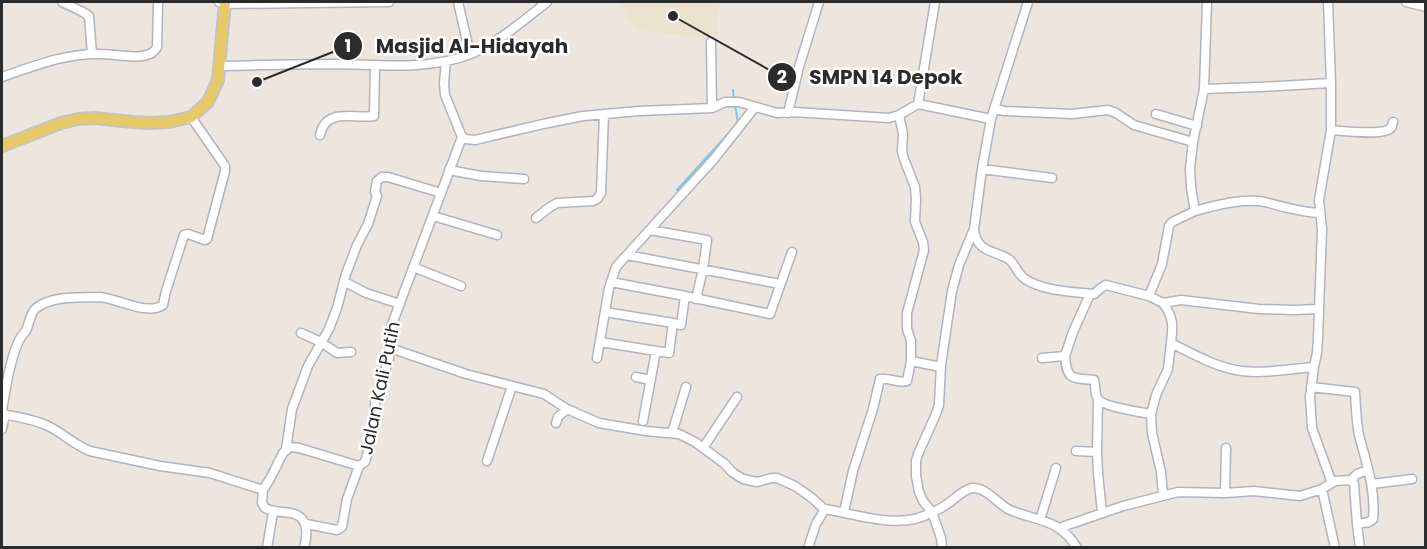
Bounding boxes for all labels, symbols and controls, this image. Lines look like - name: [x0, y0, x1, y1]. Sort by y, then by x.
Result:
- callout: Masjid Al-Hidayah: [333, 27, 580, 65]
- text: Masjid Al-Hidayah: [376, 32, 568, 60]
- text: 1: [345, 33, 351, 58]
- callout: SMPN 14 Depok: [767, 58, 975, 96]
- text: SMPN 14 Depok: [809, 63, 963, 91]
- text: 2: [777, 64, 787, 89]
- street label: Jalan Kali Putih: [353, 319, 406, 457]

